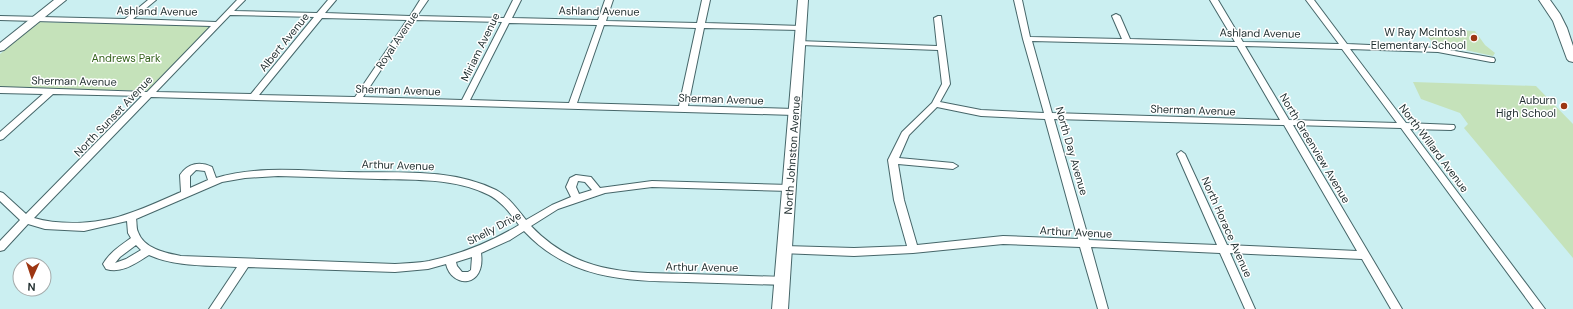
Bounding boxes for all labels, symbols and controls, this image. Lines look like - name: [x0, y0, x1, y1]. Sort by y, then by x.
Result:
- street label: Ashland Avenue: [116, 3, 198, 19]
- street label: Ashland Avenue: [558, 3, 640, 19]
- street label: Royal Avenue: [373, 8, 421, 72]
- street label: Albert Avenue: [256, 10, 312, 74]
- street label: Miriam Avenue: [457, 10, 503, 84]
- street label: Ashland Avenue: [1219, 25, 1301, 41]
- place label: W Ray McIntosh Elementary School: [1371, 25, 1466, 52]
- marker: W Ray McIntosh Elementary School: [1469, 33, 1479, 43]
- park label: Andrews Park: [92, 51, 161, 65]
- street label: Sherman Avenue: [31, 73, 117, 89]
- street label: North Sunset Avenue: [71, 73, 155, 159]
- street label: Sherman Avenue: [355, 82, 441, 98]
- street label: North Greenview Avenue: [1277, 90, 1353, 206]
- street label: Sherman Avenue: [678, 91, 764, 107]
- place label: Auburn High School: [1496, 93, 1556, 120]
- street label: North Johnston Avenue: [781, 95, 803, 215]
- street label: North Willard Avenue: [1396, 101, 1472, 195]
- marker: Auburn High School: [1559, 101, 1569, 111]
- street label: Sherman Avenue: [1150, 102, 1236, 118]
- street label: North Day Avenue: [1053, 105, 1091, 197]
- street label: Arthur Avenue: [361, 157, 435, 173]
- street label: North Horace Avenue: [1199, 175, 1255, 279]
- street label: Shelly Drive: [465, 208, 523, 248]
- street label: Arthur Avenue: [1039, 223, 1113, 241]
- north arrow: [12, 257, 52, 297]
- street label: Arthur Avenue: [666, 259, 738, 275]
- text: N: [27, 280, 36, 294]

